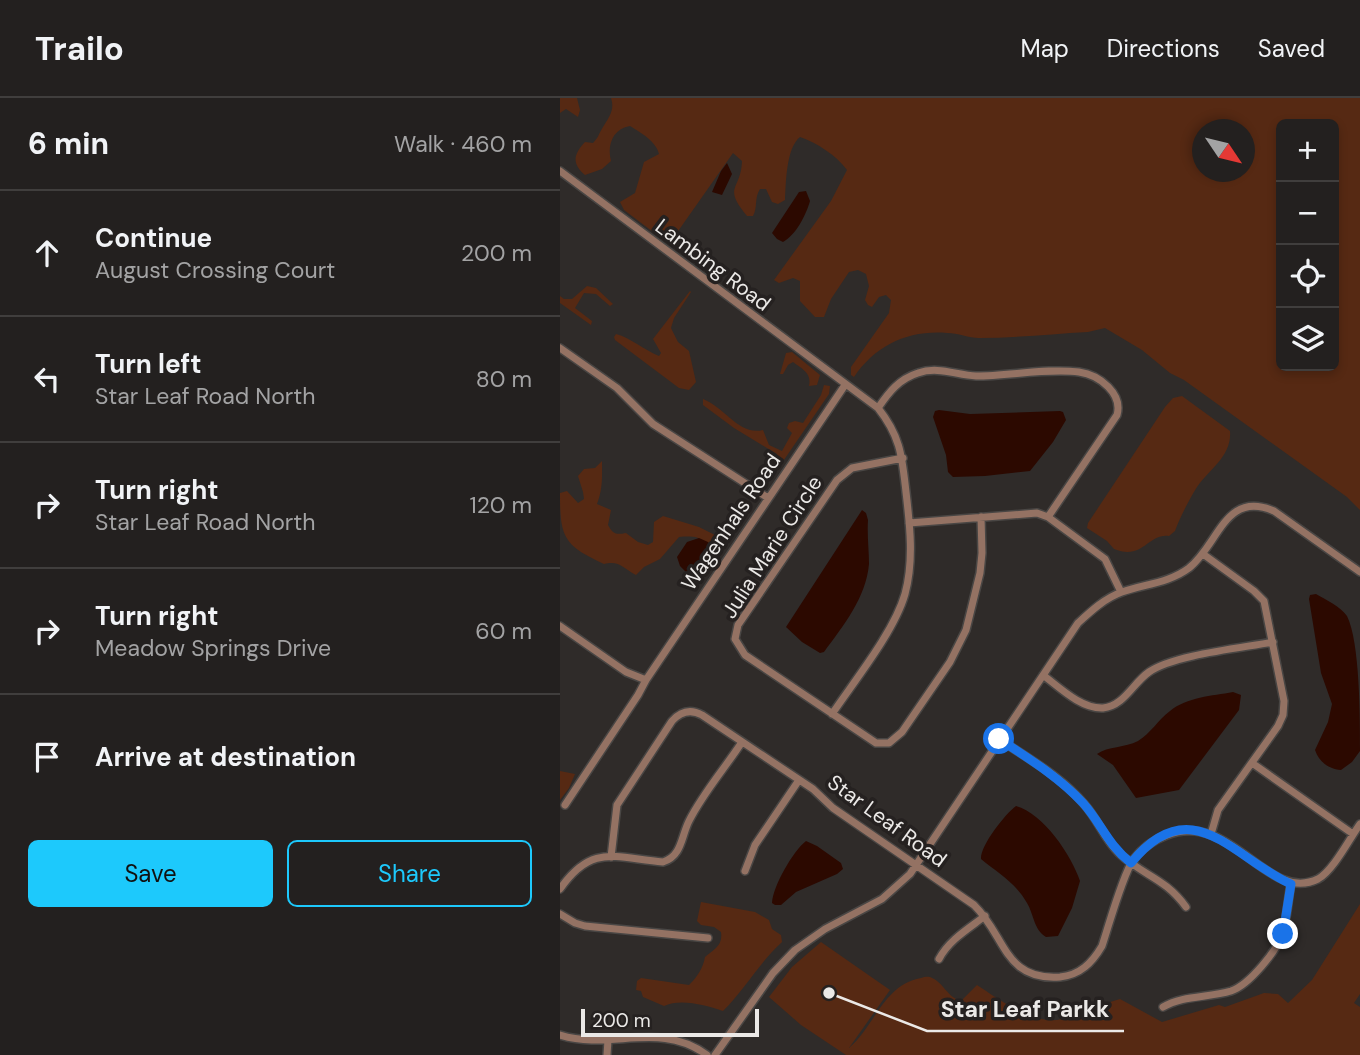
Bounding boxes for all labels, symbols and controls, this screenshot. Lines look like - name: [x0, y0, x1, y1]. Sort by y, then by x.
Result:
- text: Trailo: [35, 27, 124, 70]
- text: Map: [1021, 33, 1069, 64]
- text: Directions: [1107, 33, 1220, 64]
- text: Saved: [1258, 33, 1325, 64]
- north arrow: [1192, 119, 1255, 182]
- map controls: [1276, 119, 1339, 371]
- button: +: [1276, 119, 1339, 182]
- text: 6 min: [28, 124, 109, 163]
- text: Walk · 460 m: [394, 129, 532, 159]
- button: −: [1276, 182, 1339, 245]
- street label: Lambing Road: [650, 212, 776, 318]
- text: Continue: [95, 221, 212, 255]
- icon: ahead: [28, 234, 66, 272]
- text: 200 m: [461, 238, 532, 268]
- button: locate: [1276, 245, 1339, 308]
- text: August Crossing Court: [95, 255, 335, 285]
- button: layers: [1276, 308, 1339, 371]
- text: Turn left: [95, 347, 202, 381]
- icon: left: [28, 360, 66, 398]
- text: 80 m: [476, 364, 532, 394]
- text: Star Leaf Road North: [95, 381, 316, 411]
- street label: Wagenhals Road: [675, 448, 787, 596]
- street label: Julia Marie Circle: [715, 470, 829, 624]
- text: Turn right: [95, 473, 219, 507]
- icon: right: [28, 486, 66, 524]
- text: 120 m: [469, 490, 532, 520]
- text: Star Leaf Road North: [95, 507, 316, 537]
- text: Turn right: [95, 599, 219, 633]
- icon: right: [28, 612, 66, 650]
- text: 60 m: [475, 616, 532, 646]
- text: Meadow Springs Drive: [95, 633, 331, 663]
- route start: [983, 723, 1014, 754]
- icon: arrive: [28, 738, 66, 776]
- text: Arrive at destination: [95, 740, 356, 774]
- street label: Star Leaf Road: [822, 768, 952, 874]
- button: Save: [28, 840, 273, 907]
- button: Share: [287, 840, 532, 907]
- route end: [1267, 918, 1298, 949]
- callout: Star Leaf Parkk: [927, 987, 1124, 1031]
- text: Star Leaf Parkk: [941, 994, 1109, 1024]
- scale bar: [581, 1006, 760, 1038]
- text: 200 m: [592, 1008, 651, 1033]

